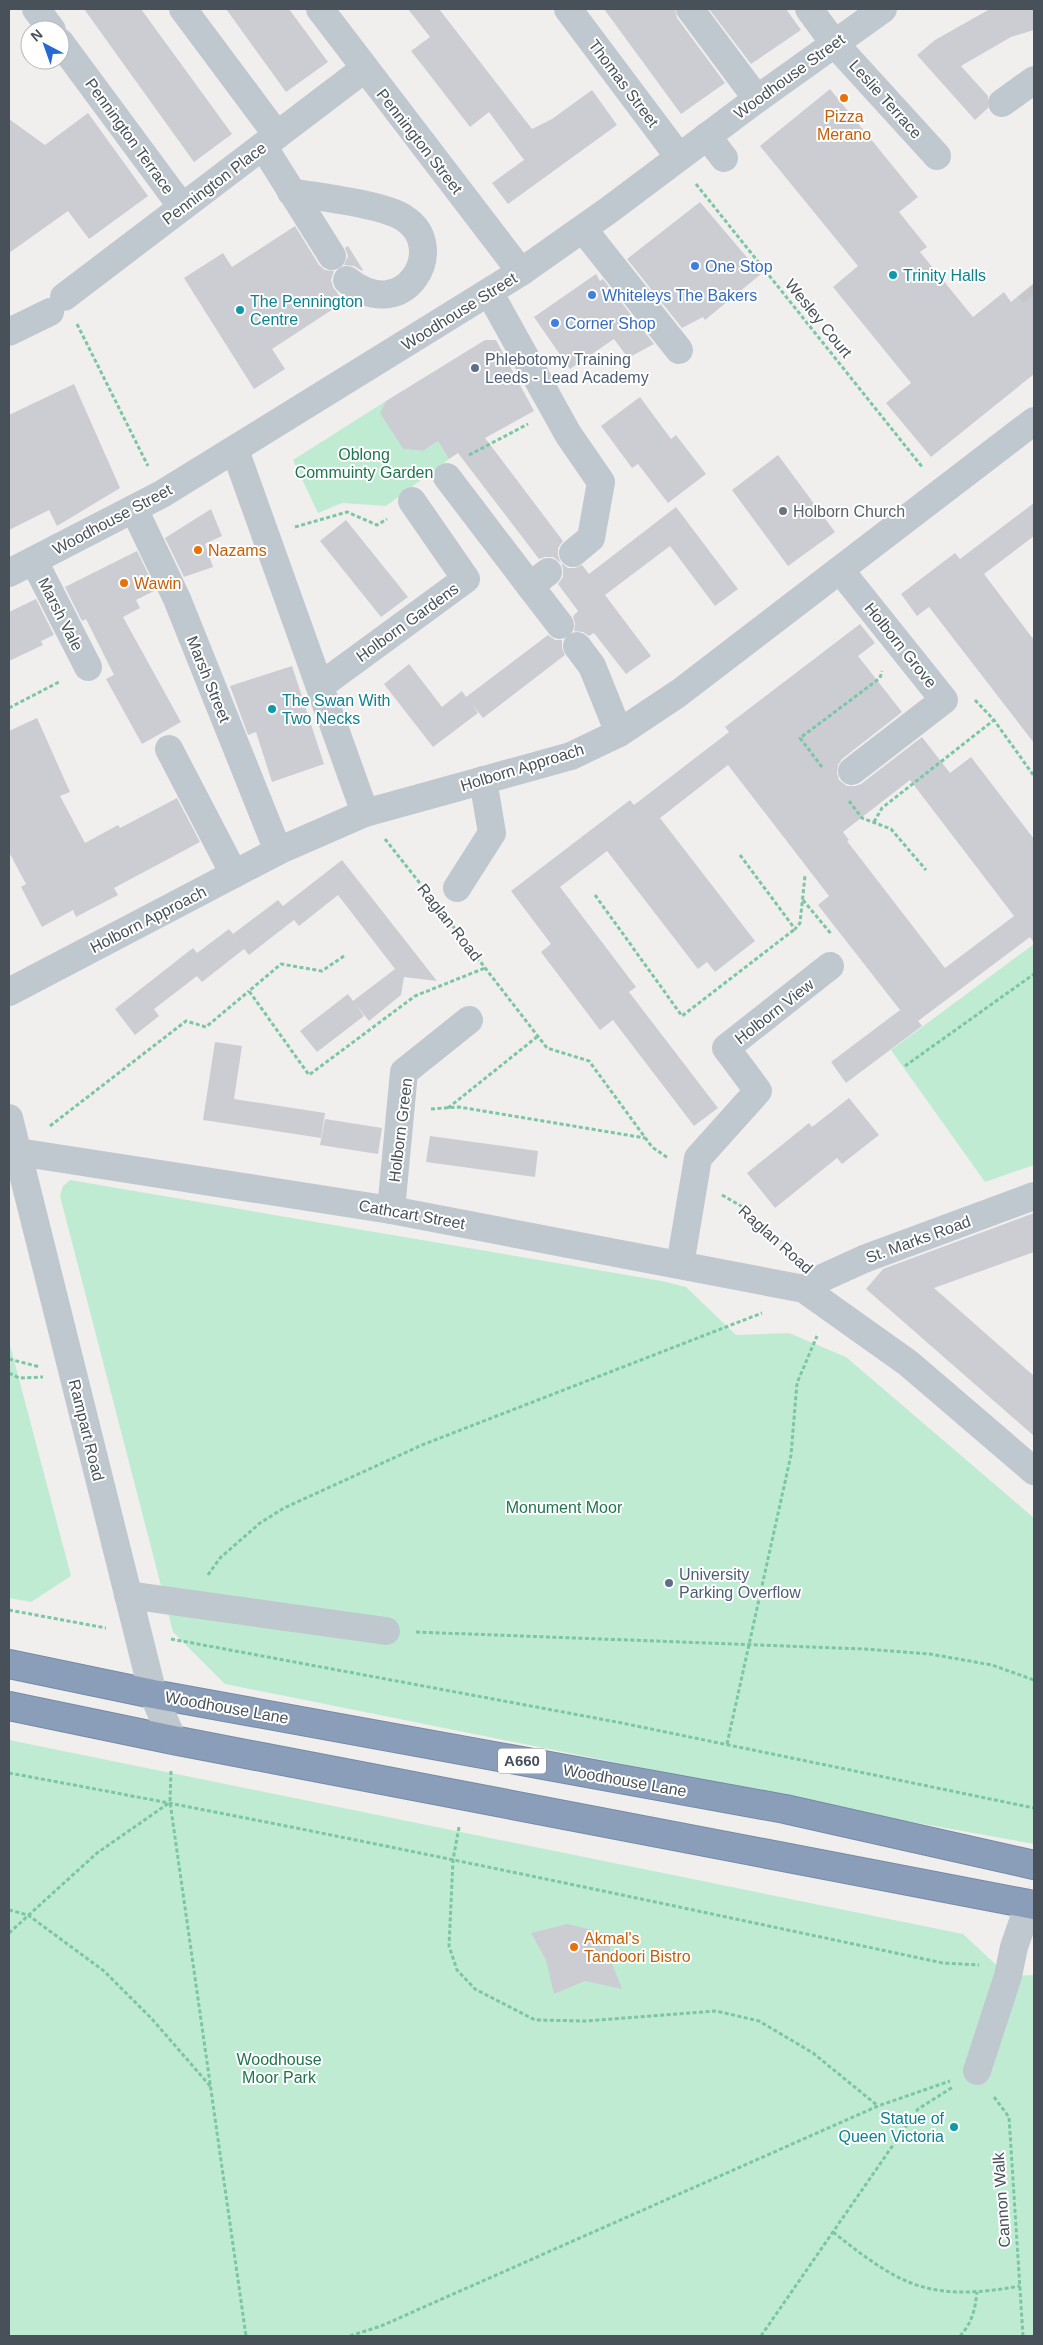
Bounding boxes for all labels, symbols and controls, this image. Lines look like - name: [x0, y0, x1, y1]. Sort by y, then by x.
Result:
- north arrow: [20, 20, 70, 70]
- text: N: [27, 26, 46, 45]
- street label: Woodhouse Street: [731, 30, 848, 122]
- street label: Thomas Street: [585, 36, 662, 131]
- street label: Leslie Terrace: [846, 57, 925, 142]
- street label: Pennington Terrace: [82, 75, 177, 197]
- street label: Pennington Street: [373, 86, 466, 197]
- marker: Pizza Merano: [838, 92, 850, 104]
- place label: Pizza Merano: [817, 108, 871, 143]
- street label: Pennington Place: [159, 139, 270, 228]
- place label: One Stop: [705, 258, 773, 275]
- marker: One Stop: [689, 260, 701, 272]
- place label: Trinity Halls: [903, 267, 986, 284]
- street label: Woodhouse Street: [399, 269, 520, 354]
- marker: Trinity Halls: [887, 269, 899, 281]
- street label: Wesley Court: [782, 276, 856, 361]
- place label: Whiteleys The Bakers: [602, 287, 757, 304]
- marker: Whiteleys The Bakers: [586, 289, 598, 301]
- place label: The Pennington Centre: [250, 293, 363, 328]
- marker: The Pennington Centre: [234, 304, 246, 316]
- place label: Corner Shop: [565, 315, 656, 332]
- marker: Corner Shop: [549, 317, 561, 329]
- place label: Phlebotomy Training Leeds - Lead Academy: [485, 351, 649, 386]
- marker: Phlebotomy Training Leeds - Lead Academy: [469, 362, 481, 374]
- park label: Oblong Commuinty Garden: [295, 446, 433, 481]
- street label: Woodhouse Street: [50, 481, 175, 558]
- place label: Holborn Church: [793, 503, 905, 520]
- marker: Holborn Church: [777, 505, 789, 517]
- place label: Nazams: [208, 542, 267, 559]
- marker: Nazams: [192, 544, 204, 556]
- street label: Marsh Vale: [35, 575, 86, 654]
- place label: Wawin: [134, 575, 181, 592]
- marker: Wawin: [118, 577, 130, 589]
- street label: Holborn Gardens: [353, 580, 462, 665]
- street label: Holborn Grove: [861, 600, 940, 691]
- street label: Marsh Street: [183, 634, 234, 725]
- place label: The Swan With Two Necks: [282, 692, 390, 727]
- marker: The Swan With Two Necks: [266, 703, 278, 715]
- street label: Holborn Approach: [458, 741, 586, 794]
- street label: Raglan Road: [414, 880, 485, 964]
- street label: Holborn Approach: [87, 883, 209, 956]
- street label: Holborn View: [732, 975, 817, 1047]
- street label: Holborn Green: [386, 1077, 415, 1183]
- street label: Cathcart Street: [357, 1197, 467, 1232]
- street label: Raglan Road: [735, 1202, 816, 1277]
- street label: St. Marks Road: [863, 1213, 973, 1266]
- street label: Rampart Road: [66, 1378, 107, 1483]
- park label: Monument Moor: [506, 1499, 623, 1516]
- place label: University Parking Overflow: [679, 1566, 801, 1601]
- marker: University Parking Overflow: [663, 1577, 675, 1589]
- street label: Woodhouse Lane: [164, 1688, 290, 1727]
- road number: A660: [498, 1748, 546, 1774]
- street label: Woodhouse Lane: [562, 1761, 688, 1800]
- place label: Akmal's Tandoori Bistro: [584, 1930, 691, 1965]
- marker: Akmal's Tandoori Bistro: [568, 1941, 580, 1953]
- park label: Woodhouse Moor Park: [236, 2051, 322, 2086]
- place label: Statue of Queen Victoria: [838, 2110, 945, 2145]
- marker: Statue of Queen Victoria: [948, 2121, 960, 2133]
- street label: Cannon Walk: [990, 2151, 1013, 2248]

